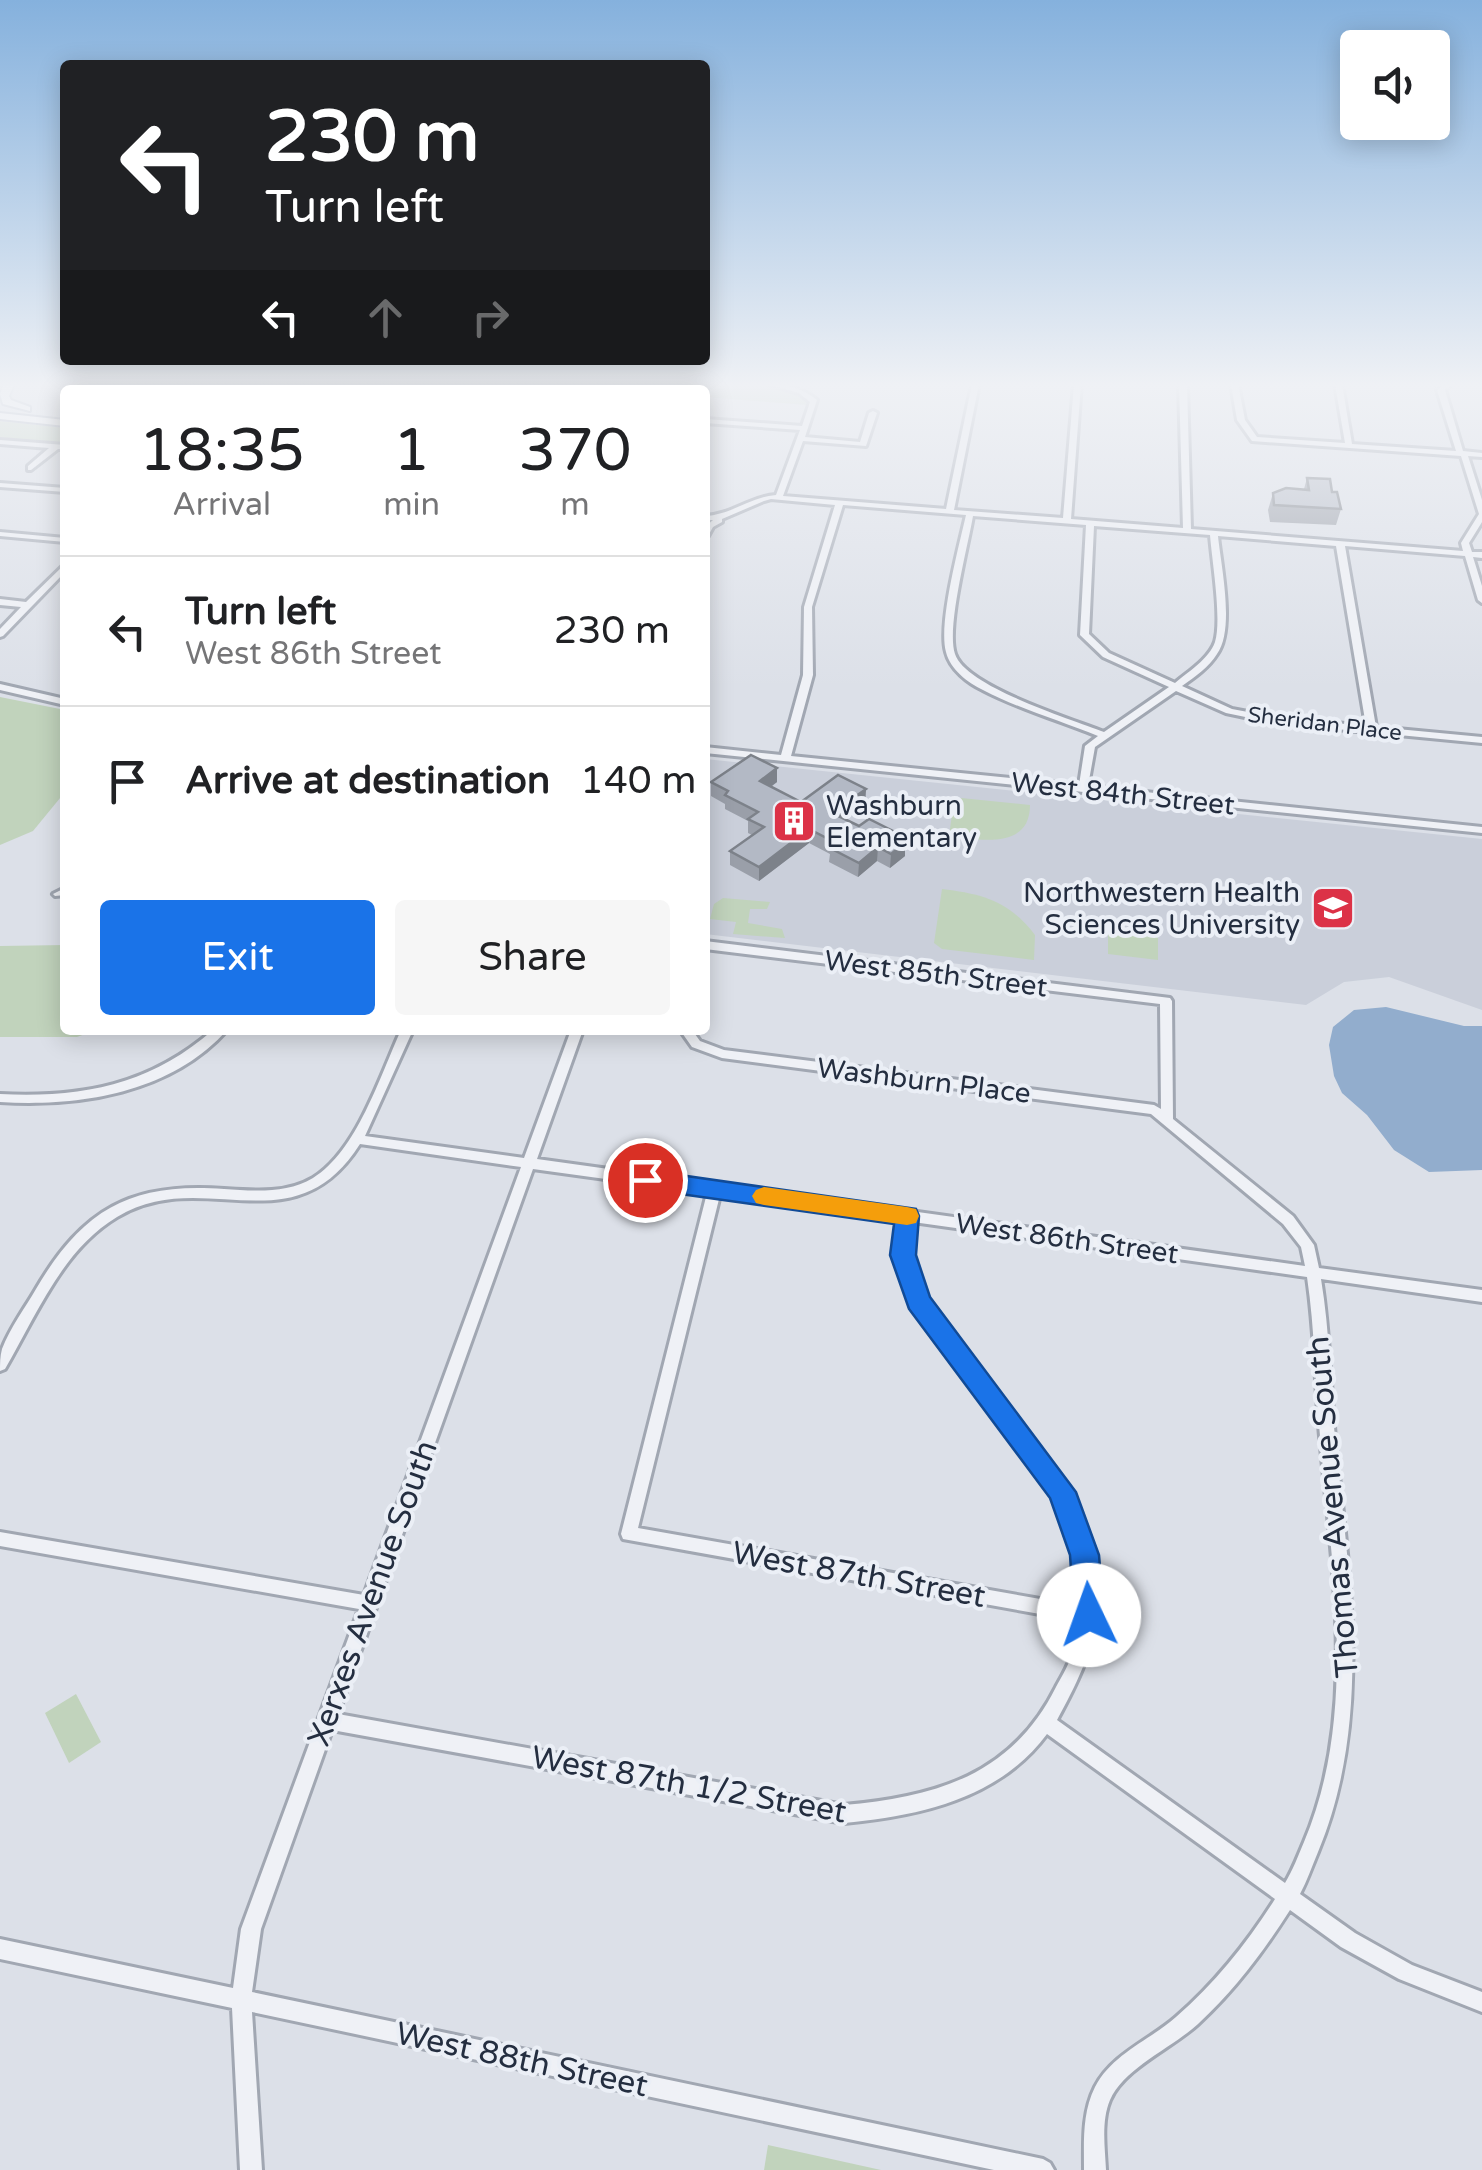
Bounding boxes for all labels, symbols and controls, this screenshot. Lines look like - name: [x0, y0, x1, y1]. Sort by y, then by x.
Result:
- map controls: [1340, 30, 1450, 140]
- button: sound: [1340, 30, 1450, 140]
- text: 230 m: [265, 96, 479, 180]
- icon: left: [100, 100, 230, 230]
- text: Turn left: [265, 181, 444, 235]
- icon: left: [253, 290, 308, 345]
- icon: ahead: [358, 290, 413, 345]
- icon: right: [463, 290, 518, 345]
- text: 18:35: [138, 415, 305, 487]
- text: 1: [393, 415, 430, 487]
- text: 370: [518, 415, 632, 487]
- text: Arrival: [172, 486, 271, 524]
- text: min: [383, 486, 440, 524]
- text: m: [560, 486, 590, 524]
- text: Turn left: [185, 589, 336, 635]
- icon: left: [100, 604, 155, 659]
- text: 230 m: [554, 608, 670, 654]
- text: West 86th Street: [185, 635, 441, 673]
- street label: Sheridan Place: [1246, 702, 1403, 746]
- icon: arrive: [100, 754, 155, 809]
- text: Arrive at destination: [185, 758, 550, 804]
- text: 140 m: [580, 758, 696, 804]
- street label: West 84th Street: [1010, 765, 1237, 823]
- place label: Washburn Elementary: [826, 789, 977, 855]
- building icon: Washburn Elementary: [771, 798, 817, 844]
- place label: Northwestern Health Sciences University: [1023, 876, 1300, 942]
- school or university icon: Northwestern Health Sciences University: [1310, 885, 1356, 931]
- button: Exit: [100, 900, 375, 1015]
- button: Share: [395, 900, 670, 1015]
- street label: West 85th Street: [822, 943, 1050, 1005]
- street label: Washburn Place: [815, 1051, 1033, 1111]
- pin: [603, 1138, 688, 1223]
- icon: arrive: [618, 1153, 673, 1208]
- street label: West 86th Street: [953, 1207, 1181, 1271]
- street label: Thomas Avenue South: [1299, 1335, 1367, 1679]
- street label: Xerxes Avenue South: [300, 1435, 446, 1751]
- street label: West 87th Street: [729, 1534, 988, 1616]
- position arrow: [1037, 1563, 1141, 1667]
- street label: West 87th 1/2 Street: [528, 1739, 849, 1831]
- street label: West 88th Street: [392, 2015, 651, 2105]

